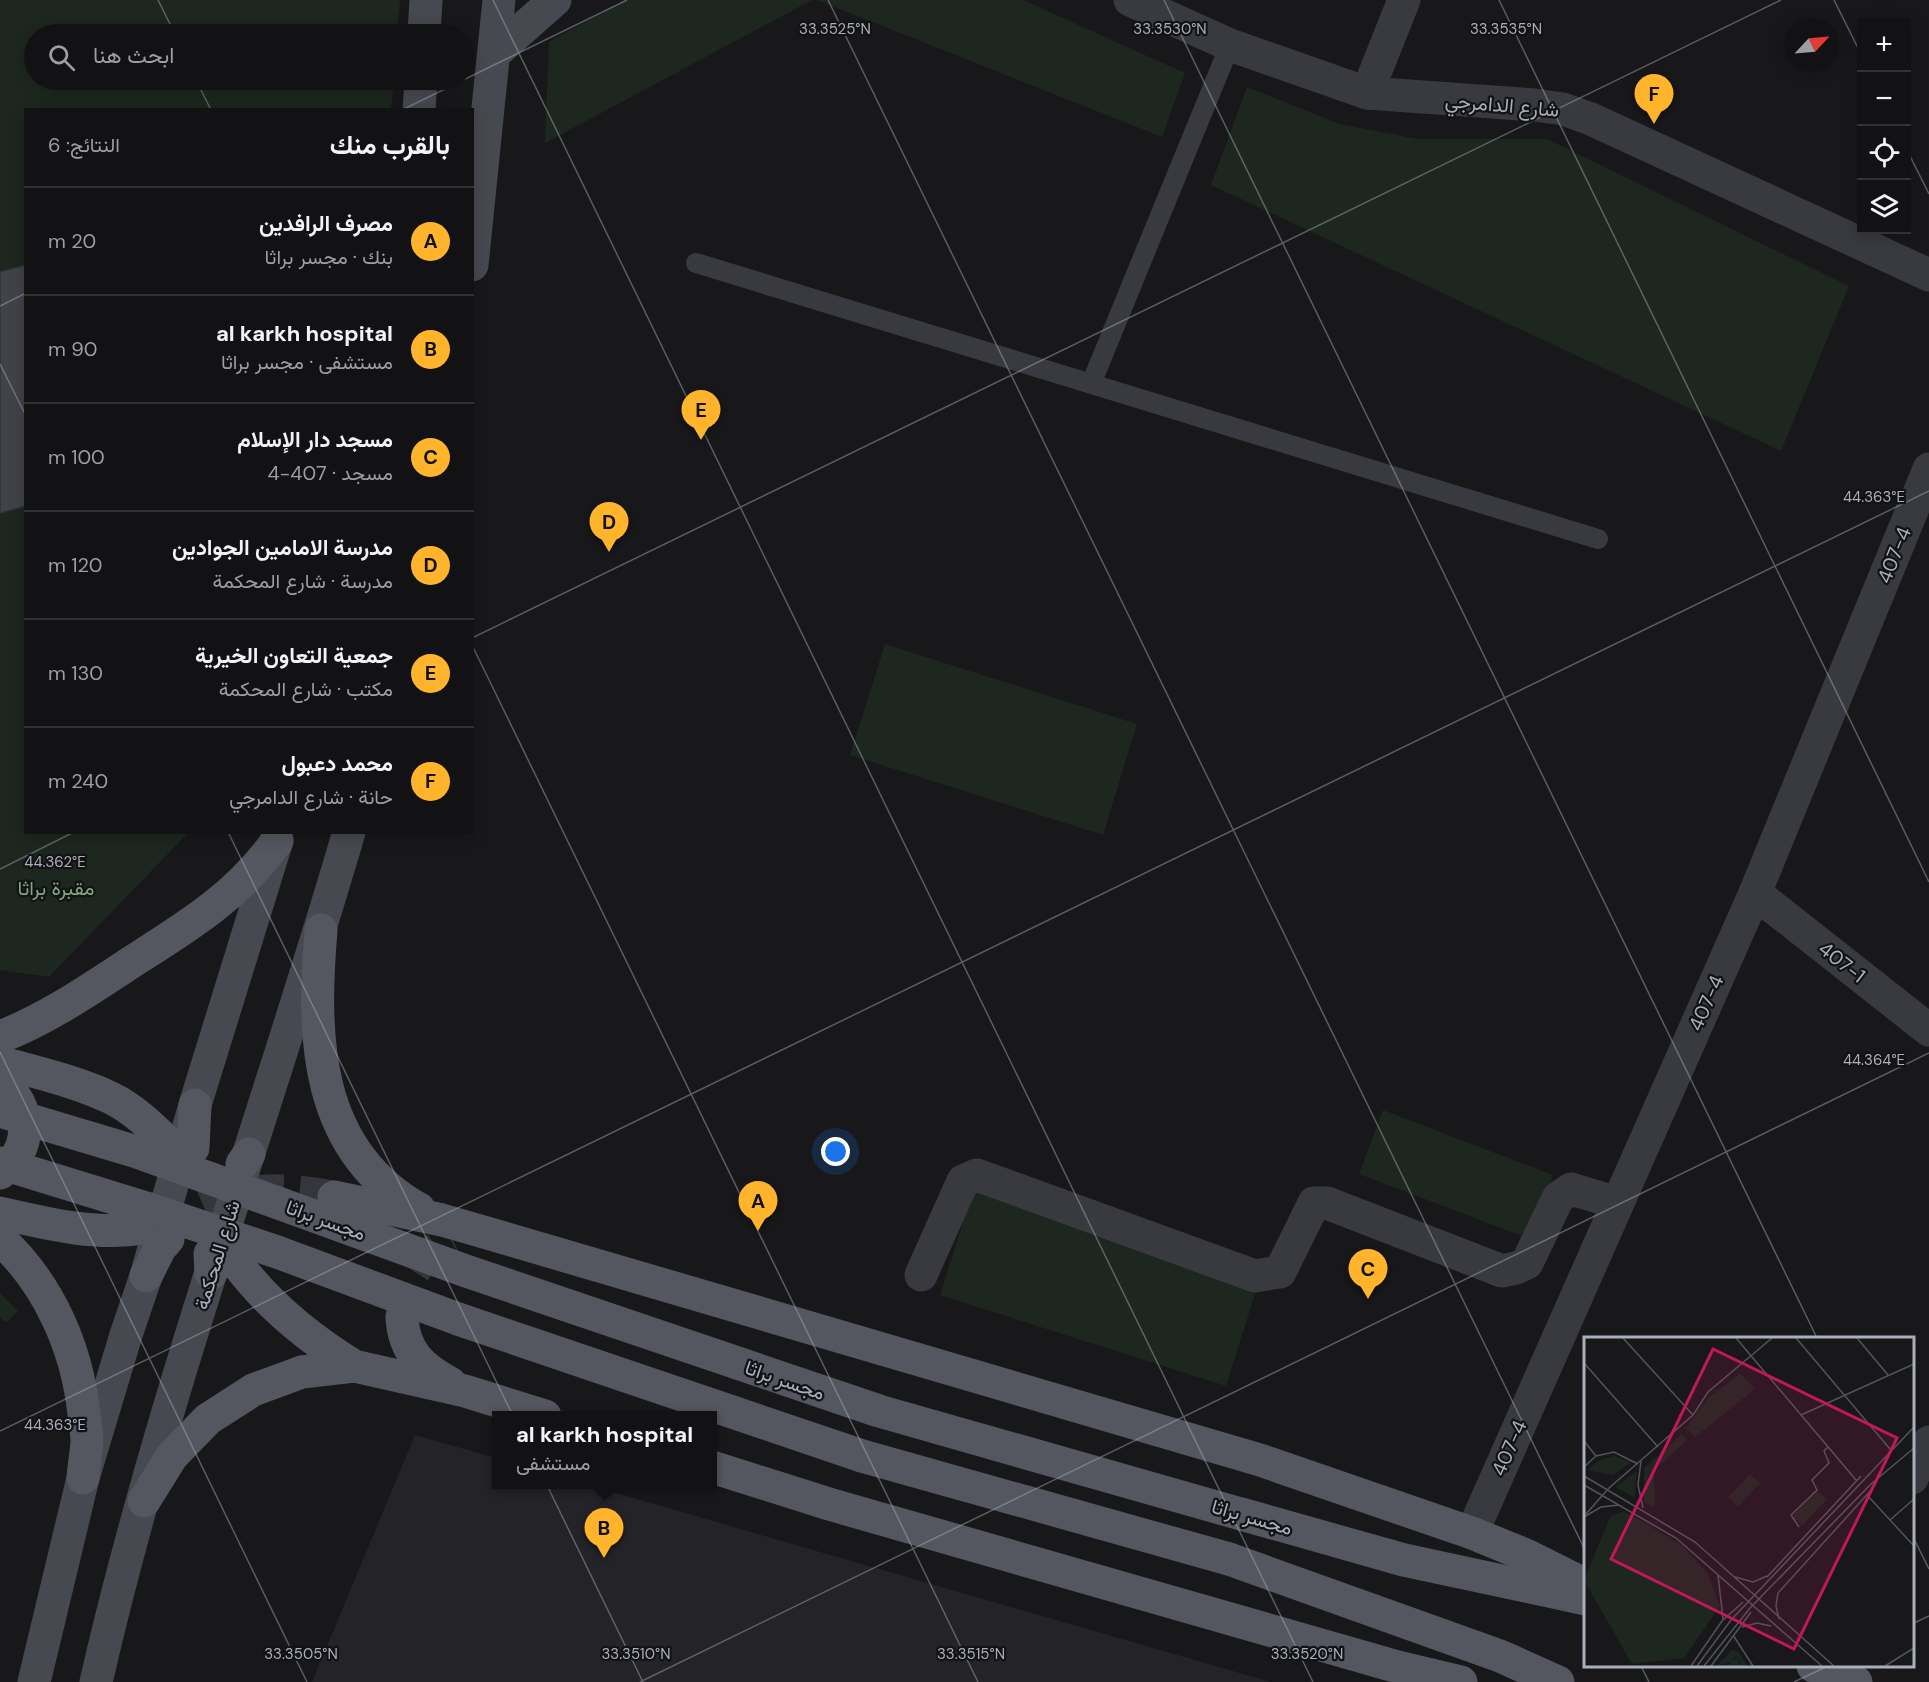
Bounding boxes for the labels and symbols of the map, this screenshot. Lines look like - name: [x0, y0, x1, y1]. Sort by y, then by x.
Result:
- north arrow: [1785, 18, 1839, 72]
- text: 33.3525°N: [799, 19, 871, 39]
- text: 33.3530°N: [1133, 19, 1207, 39]
- text: 33.3535°N: [1470, 19, 1542, 39]
- pin: F: [1634, 74, 1674, 124]
- street label: شارع الدامرجي: [1444, 87, 1560, 127]
- pin: E: [682, 390, 720, 440]
- text: 44.363°E: [1843, 487, 1905, 507]
- pin: D: [590, 502, 628, 552]
- street label: 407-4: [1871, 523, 1917, 587]
- text: 44.362°E: [24, 852, 86, 872]
- park label: مقبرة براثا: [17, 875, 95, 901]
- street label: 407-1: [1813, 936, 1871, 988]
- street label: 407-4: [1682, 971, 1730, 1035]
- text: 44.364°E: [1843, 1050, 1905, 1070]
- your location: [821, 1137, 850, 1166]
- pin: A: [738, 1182, 777, 1231]
- street label: مجسر براثا: [283, 1194, 369, 1246]
- street label: شارع المحكمة: [188, 1197, 247, 1313]
- pin: C: [1348, 1250, 1388, 1299]
- inset map: [1584, 1337, 1914, 1667]
- street label: مجسر براثا: [742, 1354, 828, 1406]
- text: 44.363°E: [24, 1415, 86, 1435]
- street label: 407-4: [1485, 1416, 1533, 1480]
- street label: مجسر براثا: [1209, 1493, 1295, 1541]
- pin: B: [584, 1508, 624, 1558]
- text: 33.3505°N: [264, 1644, 338, 1664]
- text: 33.3510°N: [601, 1644, 671, 1664]
- text: 33.3515°N: [937, 1644, 1005, 1664]
- text: 33.3520°N: [1271, 1644, 1343, 1664]

